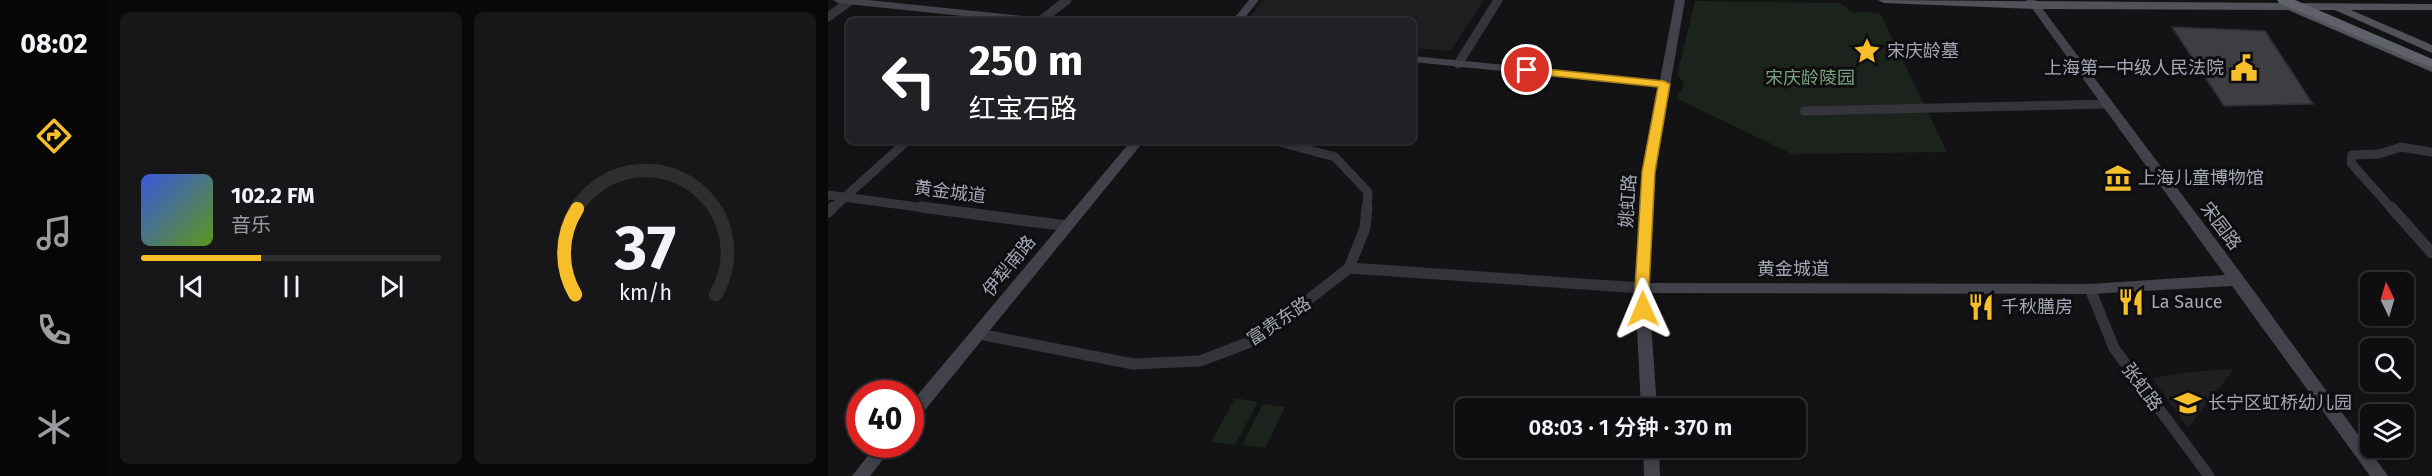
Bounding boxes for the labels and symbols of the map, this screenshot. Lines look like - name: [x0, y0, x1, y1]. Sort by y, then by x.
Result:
- place icon: 宋庆龄墓: [1852, 36, 1882, 66]
- place label: 宋庆龄墓: [1887, 40, 1959, 62]
- pin: [1501, 44, 1552, 95]
- public building icon: 上海第一中级人民法院: [2229, 53, 2259, 83]
- place label: 上海第一中级人民法院: [2044, 57, 2224, 79]
- park label: 宋庆龄陵园: [1765, 67, 1855, 89]
- museum icon: 上海儿童博物馆: [2103, 163, 2133, 193]
- place label: 上海儿童博物馆: [2138, 167, 2264, 189]
- street label: 姚虹路: [1615, 173, 1641, 229]
- street label: 黄金城道: [913, 177, 987, 207]
- street label: 宋园路: [2196, 198, 2246, 254]
- street label: 伊犁南路: [978, 231, 1040, 301]
- street label: 黄金城道: [1757, 258, 1829, 280]
- north arrow: [2360, 272, 2414, 326]
- position arrow: [1611, 277, 1675, 341]
- restaurant icon: La Sauce: [2116, 287, 2146, 317]
- place label: La Sauce: [2151, 291, 2222, 313]
- street label: 富贵东路: [1243, 292, 1315, 350]
- restaurant icon: 千秋膳房: [1966, 292, 1996, 322]
- place label: 千秋膳房: [2001, 296, 2073, 318]
- street label: 张虹路: [2117, 359, 2167, 415]
- speed limit sign: 40: [846, 380, 924, 458]
- school or university icon: 长宁区虹桥幼儿园: [2173, 388, 2203, 418]
- place label: 长宁区虹桥幼儿园: [2208, 392, 2352, 414]

